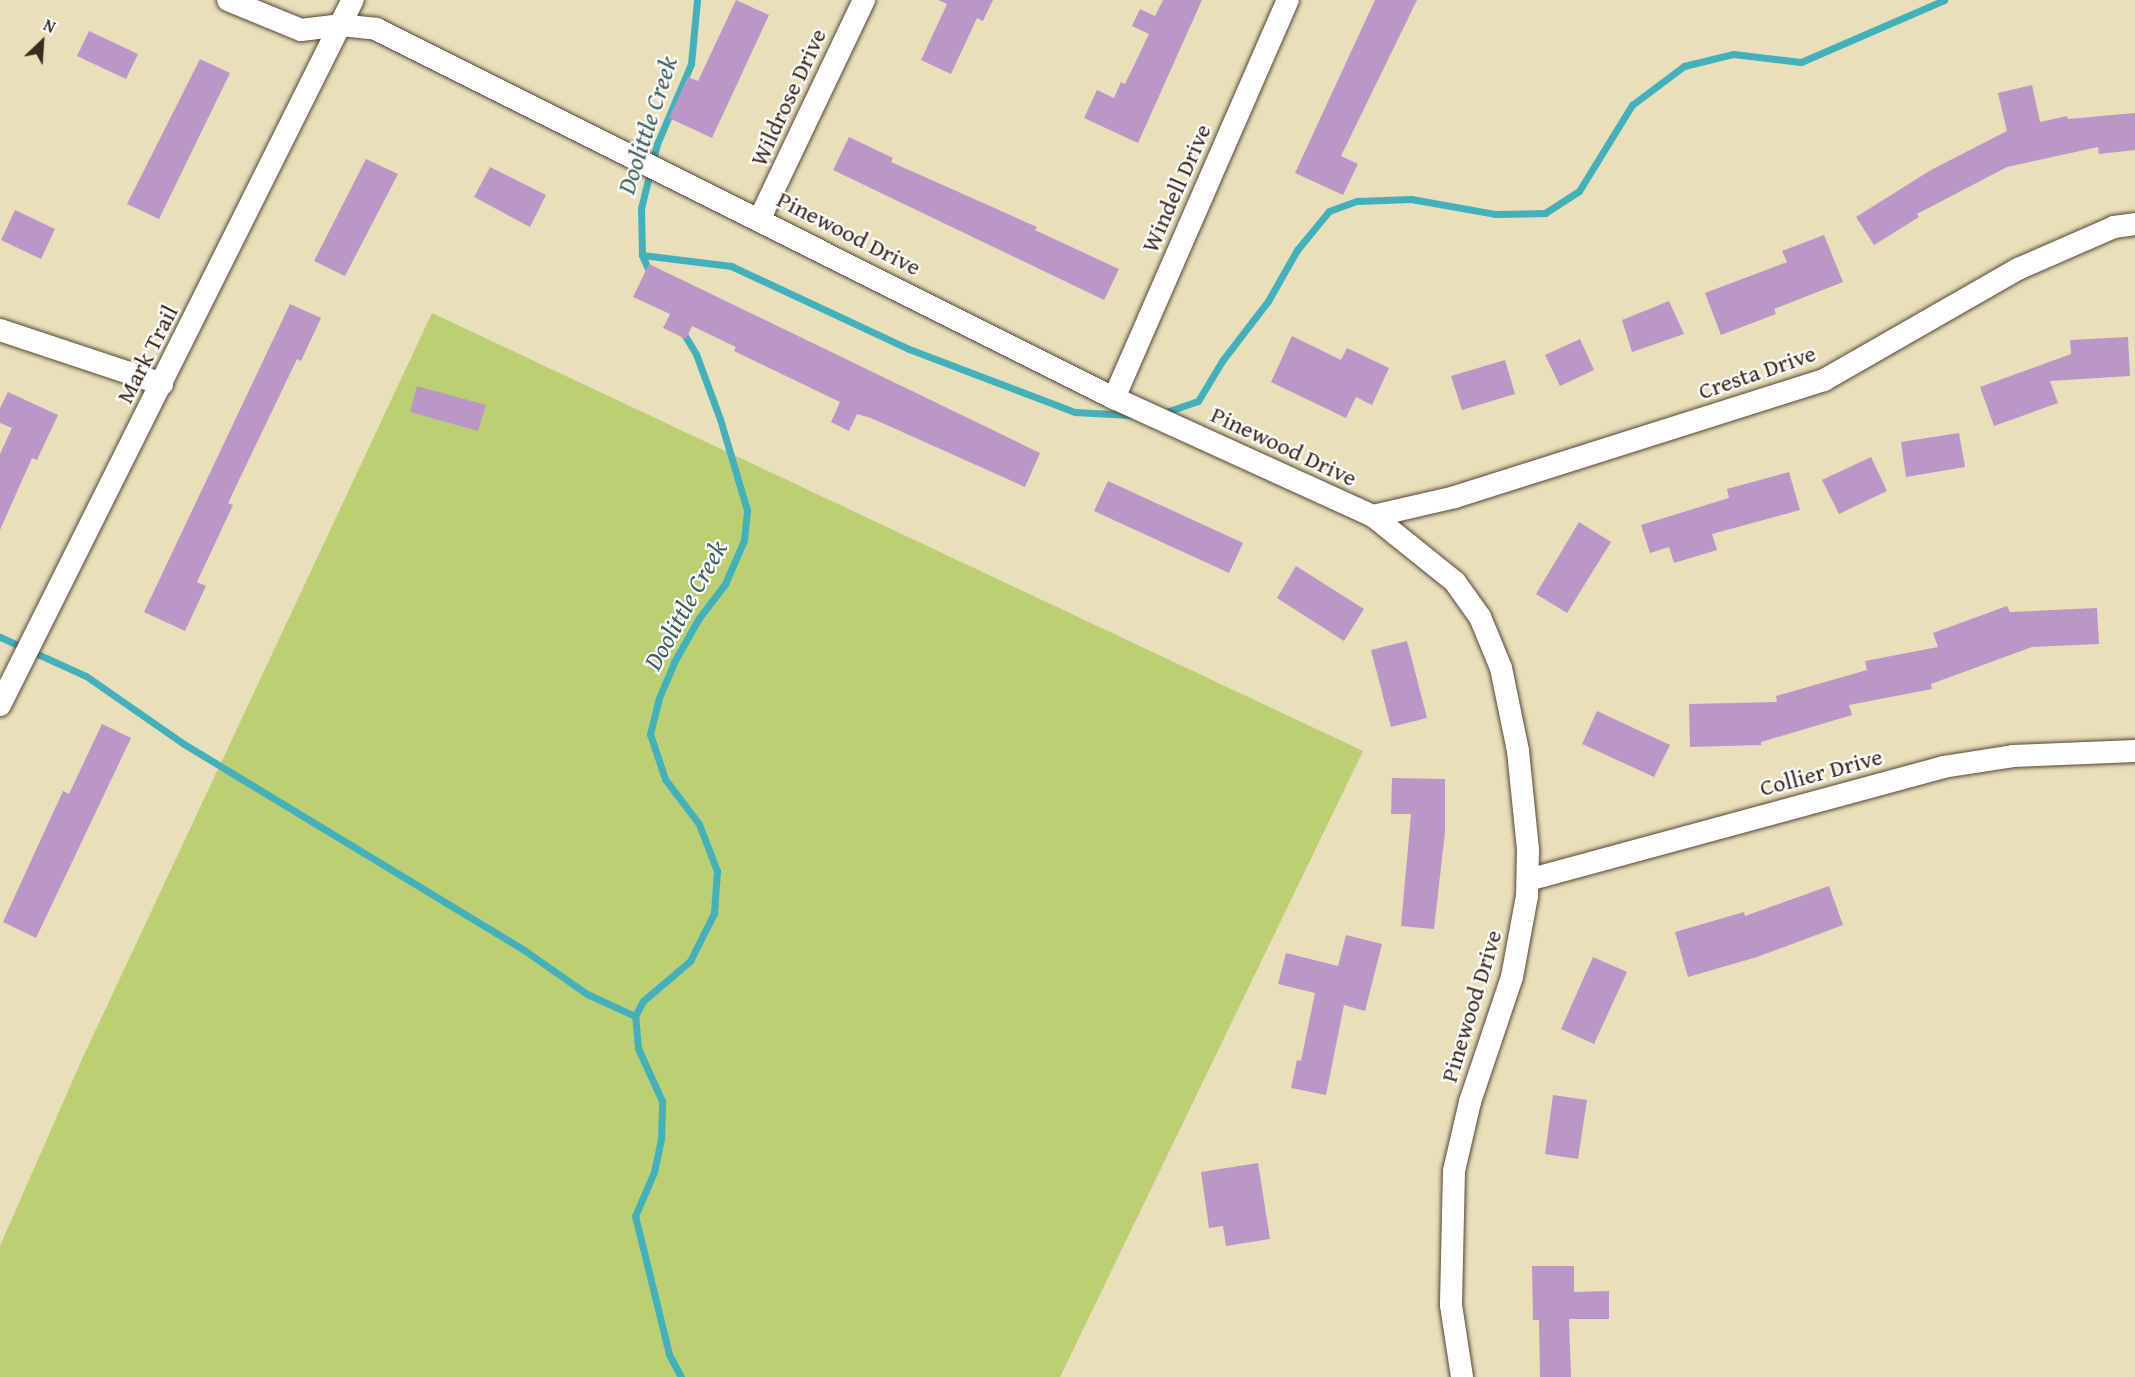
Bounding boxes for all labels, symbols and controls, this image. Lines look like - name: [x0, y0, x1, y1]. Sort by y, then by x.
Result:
- north arrow: [12, 12, 72, 72]
- text: N: [40, 13, 60, 39]
- street label: Wildrose Drive: [744, 24, 832, 170]
- water label: Doolittle Creek: [610, 52, 684, 198]
- street label: Windell Drive: [1135, 119, 1217, 257]
- street label: Pinewood Drive: [772, 184, 926, 282]
- street label: Mark Trail: [110, 300, 184, 408]
- street label: Cresta Drive: [1694, 338, 1820, 406]
- street label: Pinewood Drive: [1207, 400, 1361, 492]
- water label: Doolittle Creek: [637, 535, 733, 675]
- street label: Collier Drive: [1757, 742, 1885, 802]
- street label: Pinewood Drive: [1434, 926, 1508, 1086]

